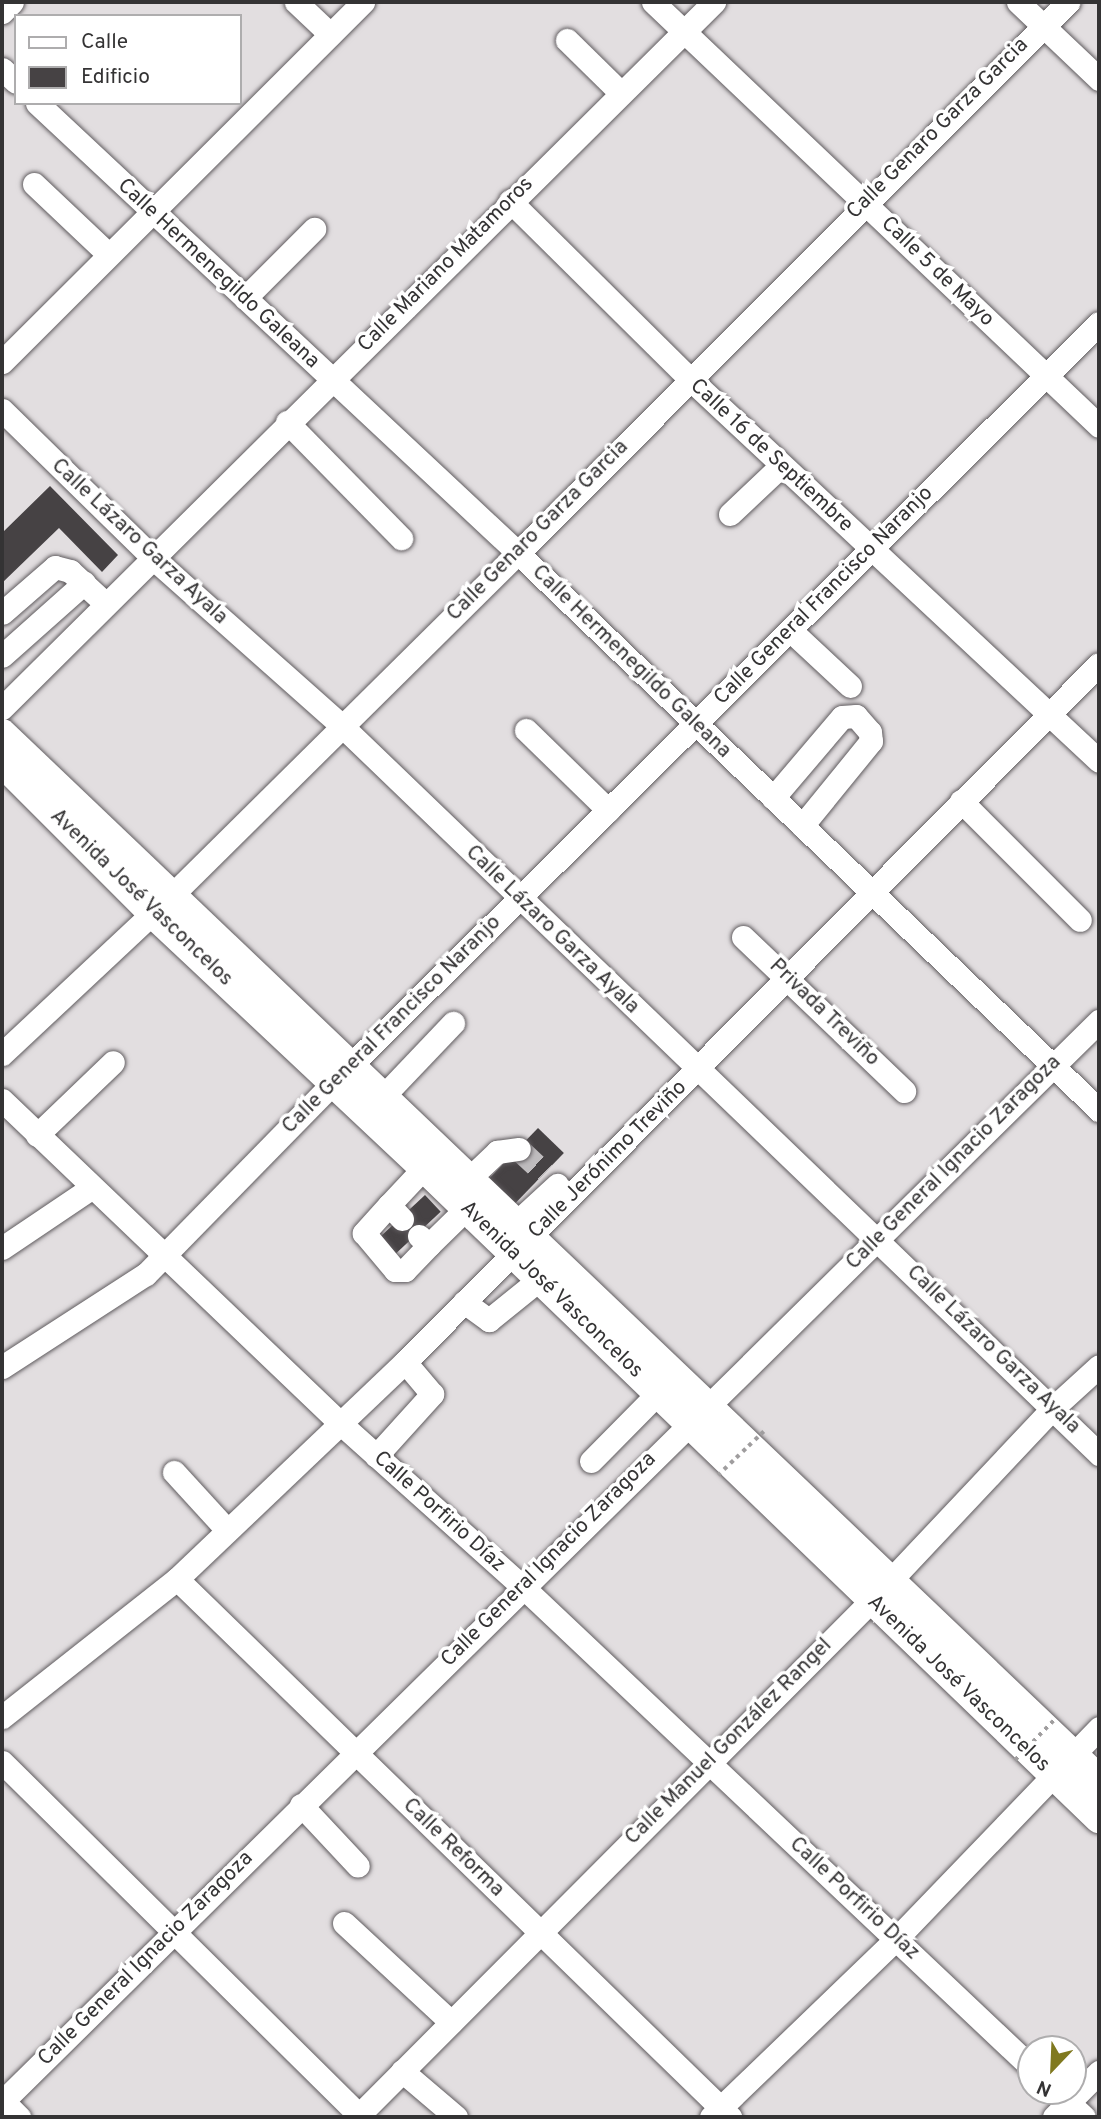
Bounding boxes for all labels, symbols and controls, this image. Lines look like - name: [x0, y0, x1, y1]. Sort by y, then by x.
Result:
- legend: [14, 14, 242, 105]
- text: Calle: [81, 29, 128, 56]
- street label: Calle Genaro Garza Garcia: [842, 33, 1034, 225]
- text: Edificio: [81, 64, 150, 91]
- street label: Calle Mariano Matamoros: [353, 172, 539, 358]
- street label: Calle Hermenegildo Galeana: [112, 174, 324, 374]
- street label: Calle 5 de Mayo: [875, 212, 999, 332]
- street label: Calle 16 de Septiembre: [684, 374, 858, 538]
- street label: Calle Genaro Garza Garcia: [442, 435, 634, 627]
- street label: Calle Lázaro Garza Ayala: [45, 453, 233, 631]
- street label: Calle General Francisco Naranjo: [709, 481, 939, 711]
- street label: Calle Hermenegildo Galeana: [526, 560, 736, 764]
- street label: Avenida José Vasconcelos: [44, 804, 238, 992]
- street label: Calle Lázaro Garza Ayala: [460, 840, 644, 1020]
- street label: Calle General Francisco Naranjo: [277, 910, 507, 1140]
- street label: Privada Treviño: [763, 954, 885, 1072]
- street label: Calle General Ignacio Zaragoza: [841, 1050, 1067, 1276]
- street label: Calle Jerónimo Treviño: [523, 1075, 693, 1245]
- street label: Avenida José Vasconcelos: [454, 1196, 648, 1384]
- street label: Calle Lázaro Garza Ayala: [901, 1260, 1085, 1440]
- street label: Calle Porfirio Díaz: [368, 1446, 510, 1578]
- street label: Calle General Ignacio Zaragoza: [436, 1447, 662, 1673]
- street label: Avenida José Vasconcelos: [861, 1590, 1055, 1778]
- street label: Calle Manuel González Rangel: [620, 1633, 838, 1851]
- street label: Calle Reforma: [397, 1793, 509, 1903]
- street label: Calle Porfirio Díaz: [784, 1832, 924, 1966]
- street label: Calle General Ignacio Zaragoza: [33, 1846, 259, 2072]
- north arrow: [1017, 2035, 1087, 2105]
- text: N: [1034, 2074, 1056, 2101]

